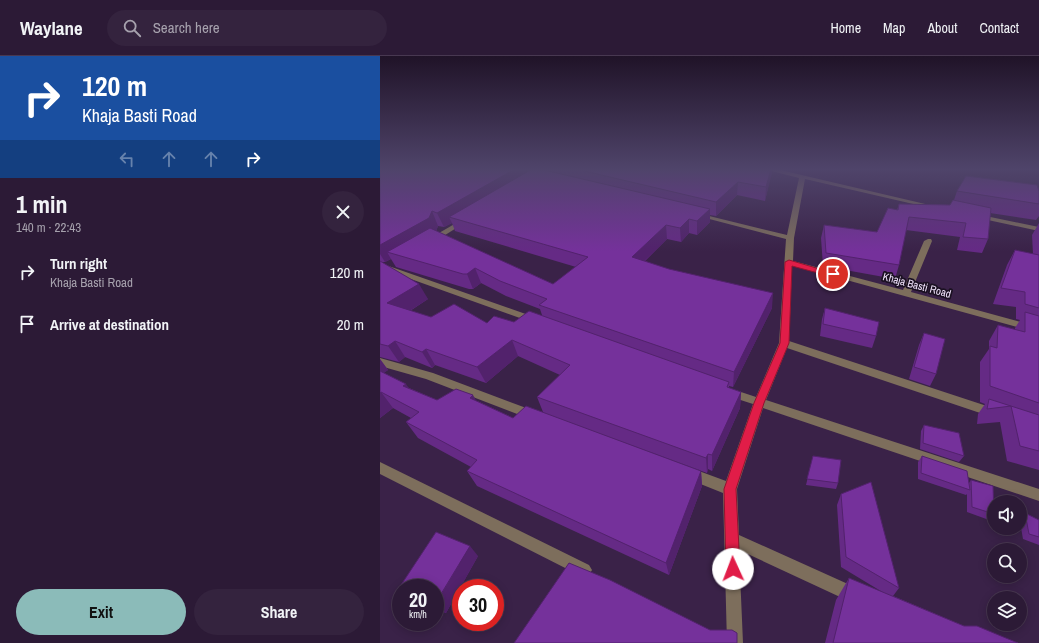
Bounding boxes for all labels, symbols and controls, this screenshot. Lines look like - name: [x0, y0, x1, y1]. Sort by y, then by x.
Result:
- search box: [107, 10, 387, 46]
- text: Waylane: [20, 15, 83, 41]
- icon: search: [121, 17, 143, 39]
- text: Search here: [153, 17, 220, 38]
- text: Home: [830, 19, 861, 37]
- text: Map: [883, 19, 905, 37]
- text: About: [927, 19, 957, 37]
- text: Contact: [979, 19, 1019, 37]
- text: 120 m: [82, 67, 147, 105]
- icon: right: [16, 72, 68, 124]
- text: Khaja Basti Road: [82, 103, 197, 128]
- icon: left: [116, 148, 138, 170]
- icon: ahead: [158, 148, 180, 170]
- icon: ahead: [200, 148, 222, 170]
- icon: right: [242, 148, 264, 170]
- text: 1 min: [16, 188, 67, 220]
- button: close: [322, 191, 364, 233]
- text: 140 m · 22:43: [16, 219, 81, 236]
- text: Turn right: [50, 253, 107, 274]
- pin: [816, 257, 850, 291]
- icon: right: [16, 261, 38, 283]
- text: 120 m: [330, 262, 364, 283]
- icon: arrive: [822, 263, 844, 285]
- street label: Khaja Basti Road: [881, 269, 953, 301]
- text: Khaja Basti Road: [50, 274, 133, 291]
- icon: arrive: [16, 313, 38, 335]
- text: Arrive at destination: [50, 314, 169, 335]
- text: 20 m: [337, 314, 364, 335]
- map controls: [987, 495, 1027, 631]
- button: sound: [987, 495, 1027, 535]
- button: search: [987, 543, 1027, 583]
- position arrow: [712, 548, 754, 590]
- speed limit sign: 30: [452, 579, 504, 631]
- text: 20: [409, 586, 427, 613]
- button: Exit: [16, 589, 186, 635]
- button: Share: [194, 589, 364, 635]
- button: layers: [987, 591, 1027, 631]
- text: km/h: [409, 608, 427, 621]

